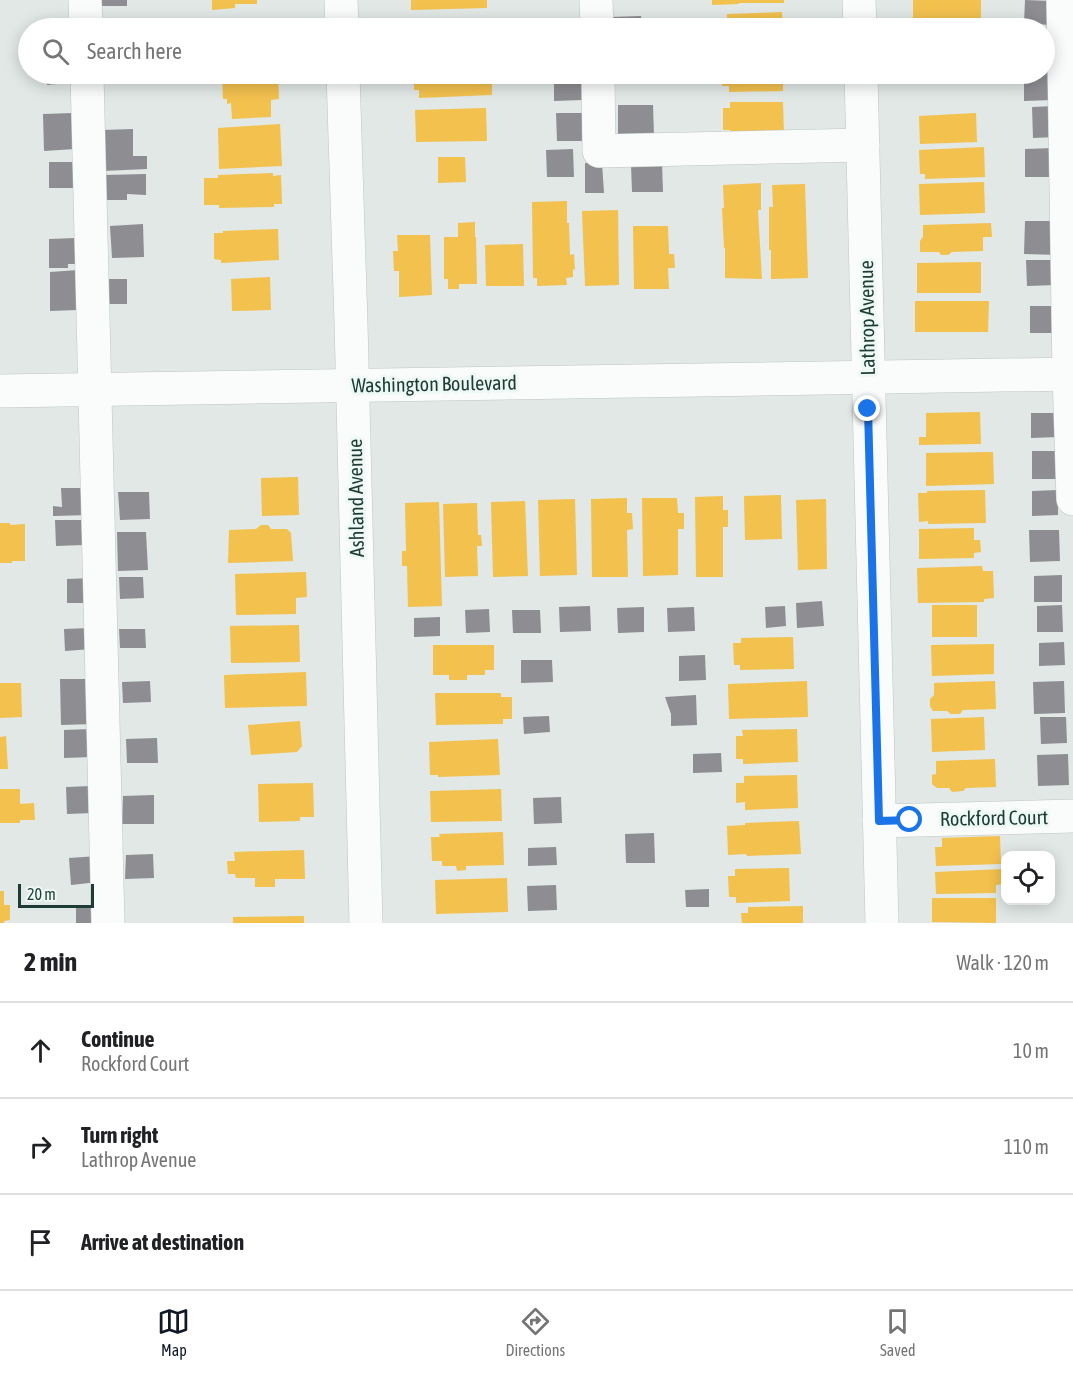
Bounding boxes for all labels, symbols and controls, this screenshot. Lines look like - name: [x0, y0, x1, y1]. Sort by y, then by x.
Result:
- search box: [18, 18, 1055, 84]
- icon: search: [39, 35, 72, 68]
- text: Search here: [87, 38, 182, 64]
- street label: Lathrop Avenue: [854, 260, 879, 376]
- street label: Washington Boulevard: [351, 371, 517, 396]
- route end: [854, 395, 880, 421]
- street label: Ashland Avenue: [343, 439, 368, 557]
- street label: Rockford Court: [940, 805, 1048, 830]
- route start: [896, 806, 922, 832]
- map controls: [1001, 851, 1055, 905]
- button: locate: [1001, 851, 1055, 905]
- scale bar: [18, 881, 94, 908]
- text: 20 m: [27, 885, 56, 903]
- text: 2 min: [24, 947, 77, 977]
- text: Walk · 120 m: [957, 951, 1049, 974]
- text: Continue: [81, 1026, 155, 1052]
- icon: ahead: [24, 1034, 57, 1067]
- text: 10 m: [1013, 1039, 1049, 1062]
- text: Rockford Court: [81, 1052, 189, 1075]
- text: Turn right: [81, 1122, 158, 1148]
- icon: right: [24, 1130, 57, 1163]
- text: 110 m: [1004, 1135, 1049, 1158]
- text: Lathrop Avenue: [81, 1148, 196, 1171]
- icon: arrive: [24, 1226, 57, 1259]
- text: Arrive at destination: [81, 1229, 244, 1255]
- tab: Map: [157, 1305, 190, 1359]
- tab: Directions: [505, 1305, 565, 1359]
- tab: Saved: [880, 1305, 915, 1359]

